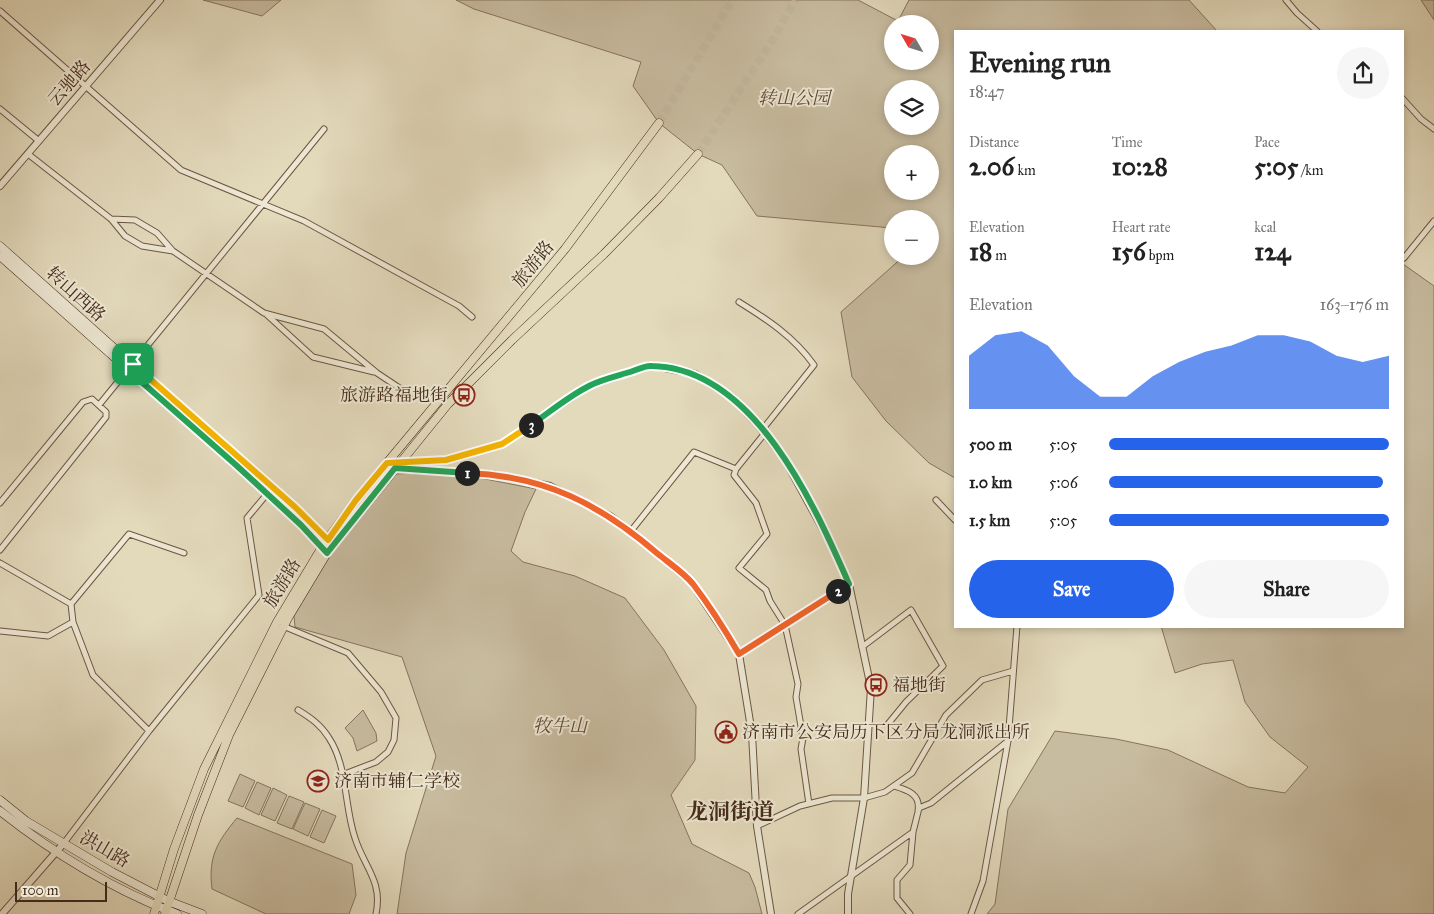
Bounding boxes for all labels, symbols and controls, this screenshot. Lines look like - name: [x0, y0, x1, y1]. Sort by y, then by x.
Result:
- north arrow: [884, 15, 939, 70]
- map controls: [884, 15, 939, 265]
- text: Evening run: [969, 45, 1111, 80]
- button: share: [1337, 47, 1389, 99]
- street label: 云驰路: [43, 55, 95, 111]
- button: layers: [884, 80, 939, 135]
- text: 18:47: [969, 82, 1005, 101]
- park label: 转山公园: [758, 87, 833, 109]
- text: Distance: [969, 134, 1019, 151]
- text: Time: [1112, 134, 1143, 151]
- text: Pace: [1254, 134, 1280, 151]
- button: +: [884, 145, 939, 200]
- text: 2.06: [969, 151, 1014, 182]
- text: 10:28: [1112, 151, 1168, 182]
- text: 5:05: [1254, 151, 1298, 182]
- text: km: [1014, 162, 1036, 179]
- text: /km: [1298, 162, 1323, 179]
- button: −: [884, 210, 939, 265]
- text: Elevation: [969, 219, 1025, 236]
- text: Heart rate: [1112, 219, 1171, 236]
- text: kcal: [1254, 219, 1276, 236]
- street label: 旅游路: [507, 236, 559, 292]
- text: 18: [969, 236, 992, 267]
- text: 156: [1112, 236, 1146, 267]
- text: 124: [1254, 236, 1290, 267]
- text: m: [992, 247, 1007, 264]
- text: bpm: [1146, 247, 1174, 264]
- street label: 转山西路: [42, 262, 110, 326]
- text: Elevation: [969, 295, 1033, 314]
- text: 163–176 m: [1320, 295, 1389, 314]
- pin: [112, 343, 154, 385]
- icon: arrive: [119, 350, 147, 378]
- bus stop icon: 旅游路福地街: [452, 383, 476, 407]
- place label: 旅游路福地街: [340, 384, 448, 406]
- pin: 3: [518, 412, 544, 438]
- text: 3: [529, 417, 534, 434]
- text: 500 m: [969, 435, 1012, 454]
- text: 5:05: [1049, 435, 1077, 454]
- pin: 1: [454, 460, 480, 486]
- text: 1: [465, 465, 470, 482]
- text: 1.0 km: [969, 473, 1012, 492]
- text: 5:06: [1049, 473, 1078, 492]
- text: 1.5 km: [969, 511, 1010, 530]
- text: 5:05: [1049, 511, 1077, 530]
- street label: 旅游路: [259, 554, 305, 612]
- button: Save: [969, 560, 1174, 618]
- button: Share: [1184, 560, 1389, 618]
- pin: 2: [826, 578, 850, 604]
- text: 2: [835, 583, 842, 600]
- bus stop icon: 福地街: [864, 673, 888, 697]
- place label: 福地街: [892, 674, 946, 696]
- park label: 牧牛山: [533, 715, 589, 737]
- public building icon: 济南市公安局历下区分局龙洞派出所: [714, 720, 738, 744]
- place label: 济南市公安局历下区分局龙洞派出所: [742, 721, 1030, 743]
- school or university icon: 济南市辅仁学校: [306, 769, 330, 793]
- place label: 济南市辅仁学校: [334, 770, 460, 792]
- district label: 龙洞街道: [686, 798, 774, 825]
- street label: 洪山路: [76, 826, 134, 872]
- scale bar: [15, 879, 108, 902]
- text: 100 m: [22, 882, 59, 899]

